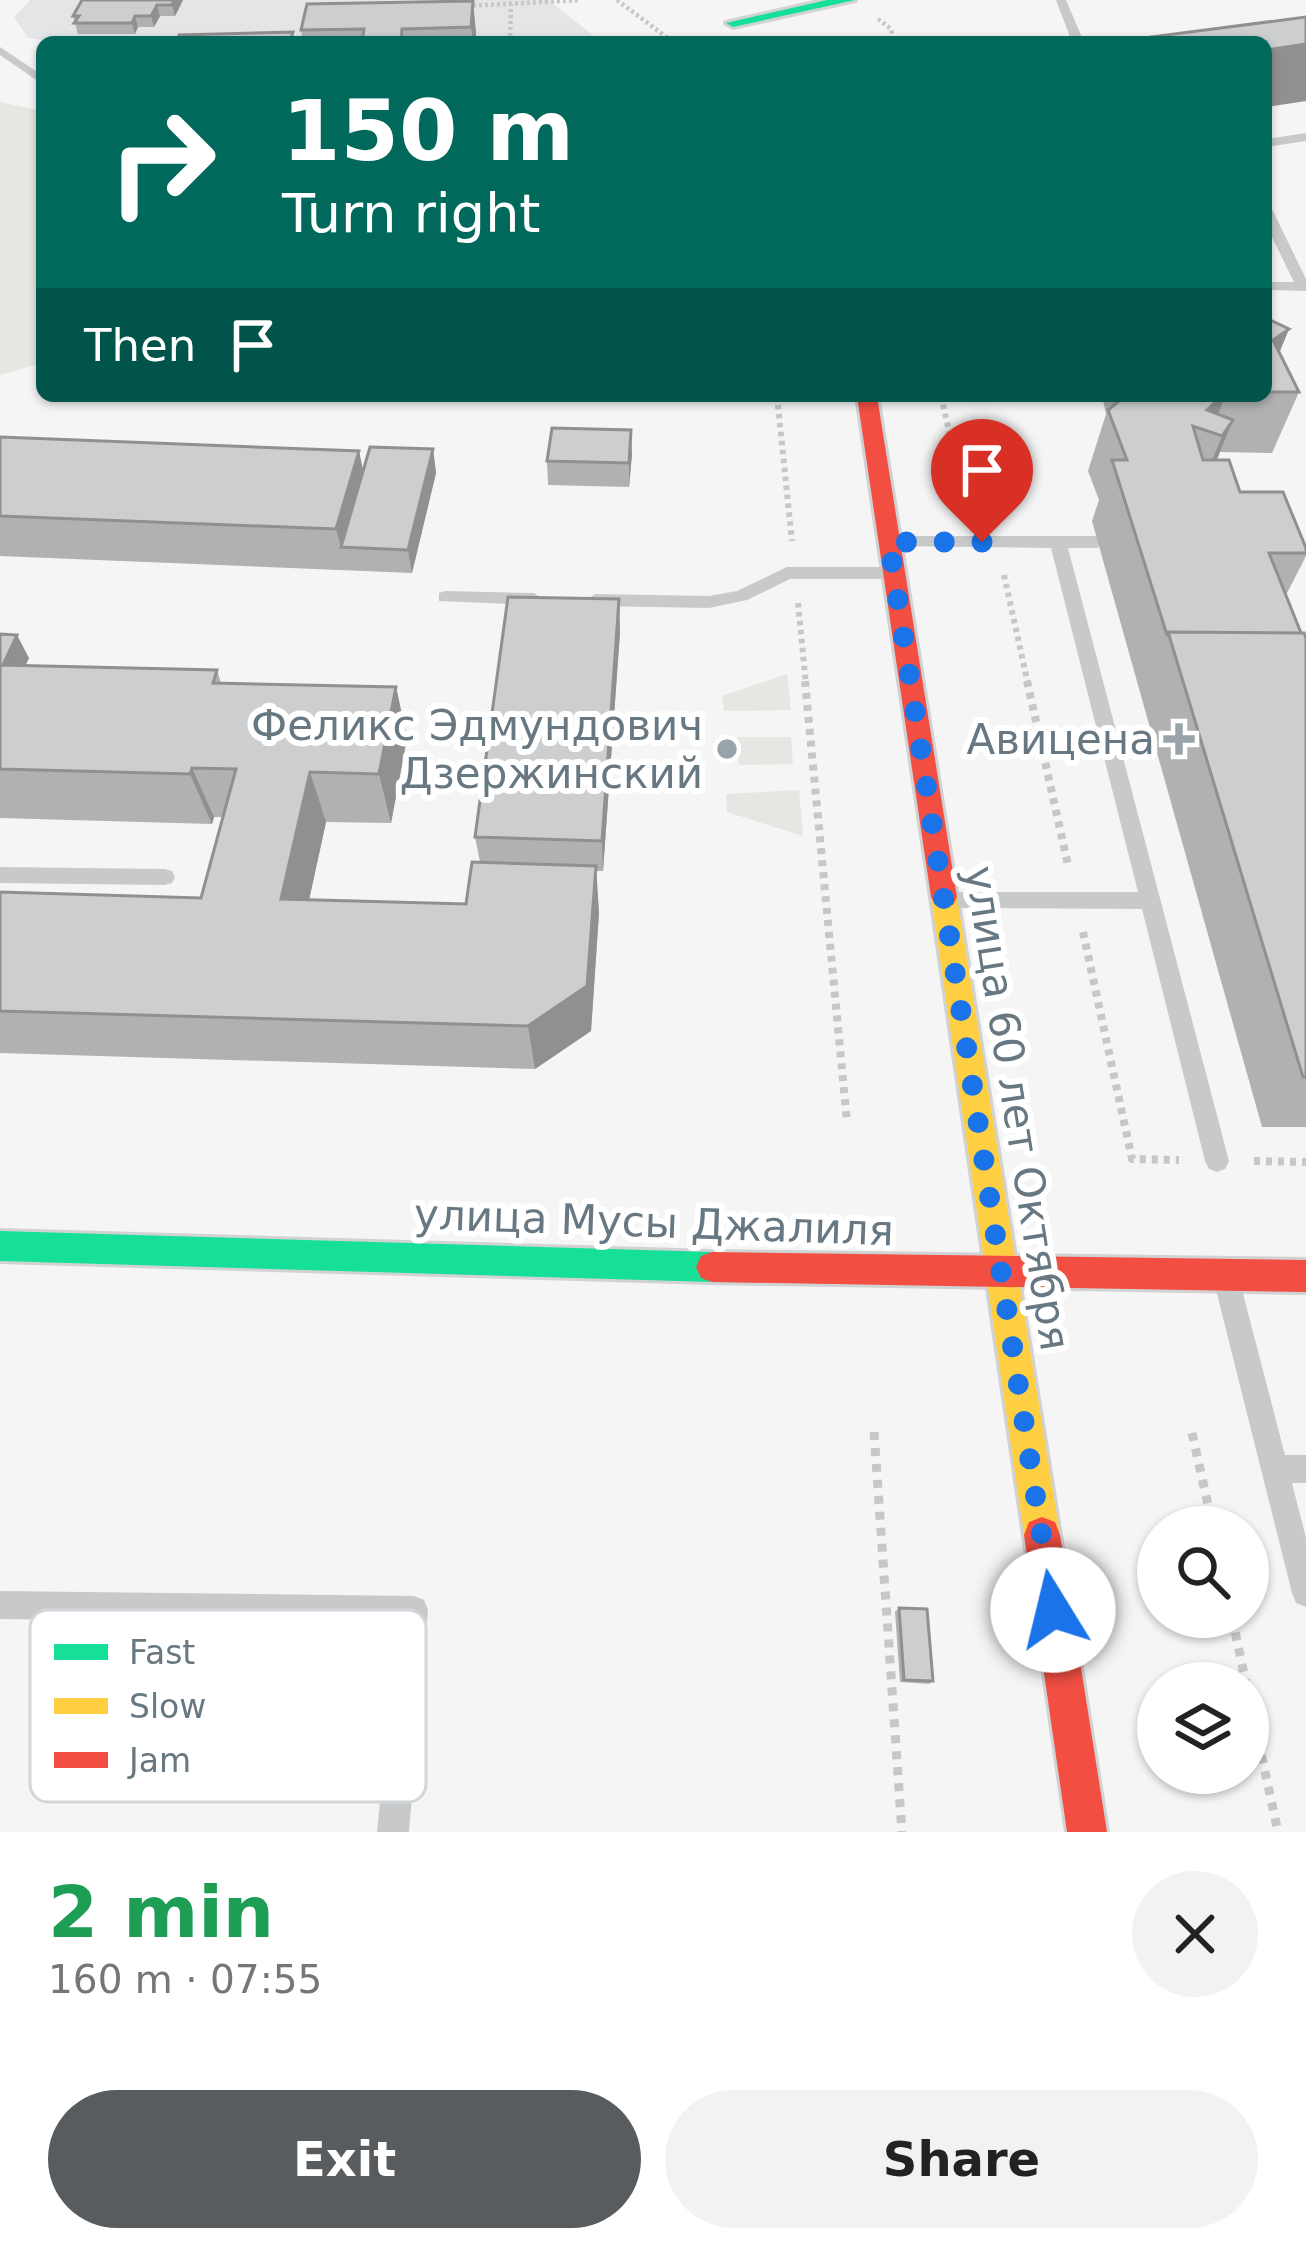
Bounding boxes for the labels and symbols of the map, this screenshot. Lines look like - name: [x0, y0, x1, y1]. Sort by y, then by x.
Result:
- pin: [931, 419, 1033, 542]
- place label: Феликс Эдмундович Дзержинский: [251, 701, 703, 798]
- place label: Авицена: [967, 715, 1155, 764]
- marker: Авицена: [1166, 726, 1192, 752]
- marker: Феликс Эдмундович Дзержинский: [714, 736, 740, 762]
- street label: улица 60 лет Октября: [955, 862, 1080, 1354]
- street label: улица Мусы Джалиля: [413, 1190, 895, 1255]
- position arrow: [990, 1547, 1116, 1673]
- legend: [30, 1610, 426, 1802]
- text: Fast: [129, 1633, 195, 1672]
- text: Slow: [129, 1687, 206, 1726]
- text: Jam: [127, 1741, 191, 1780]

